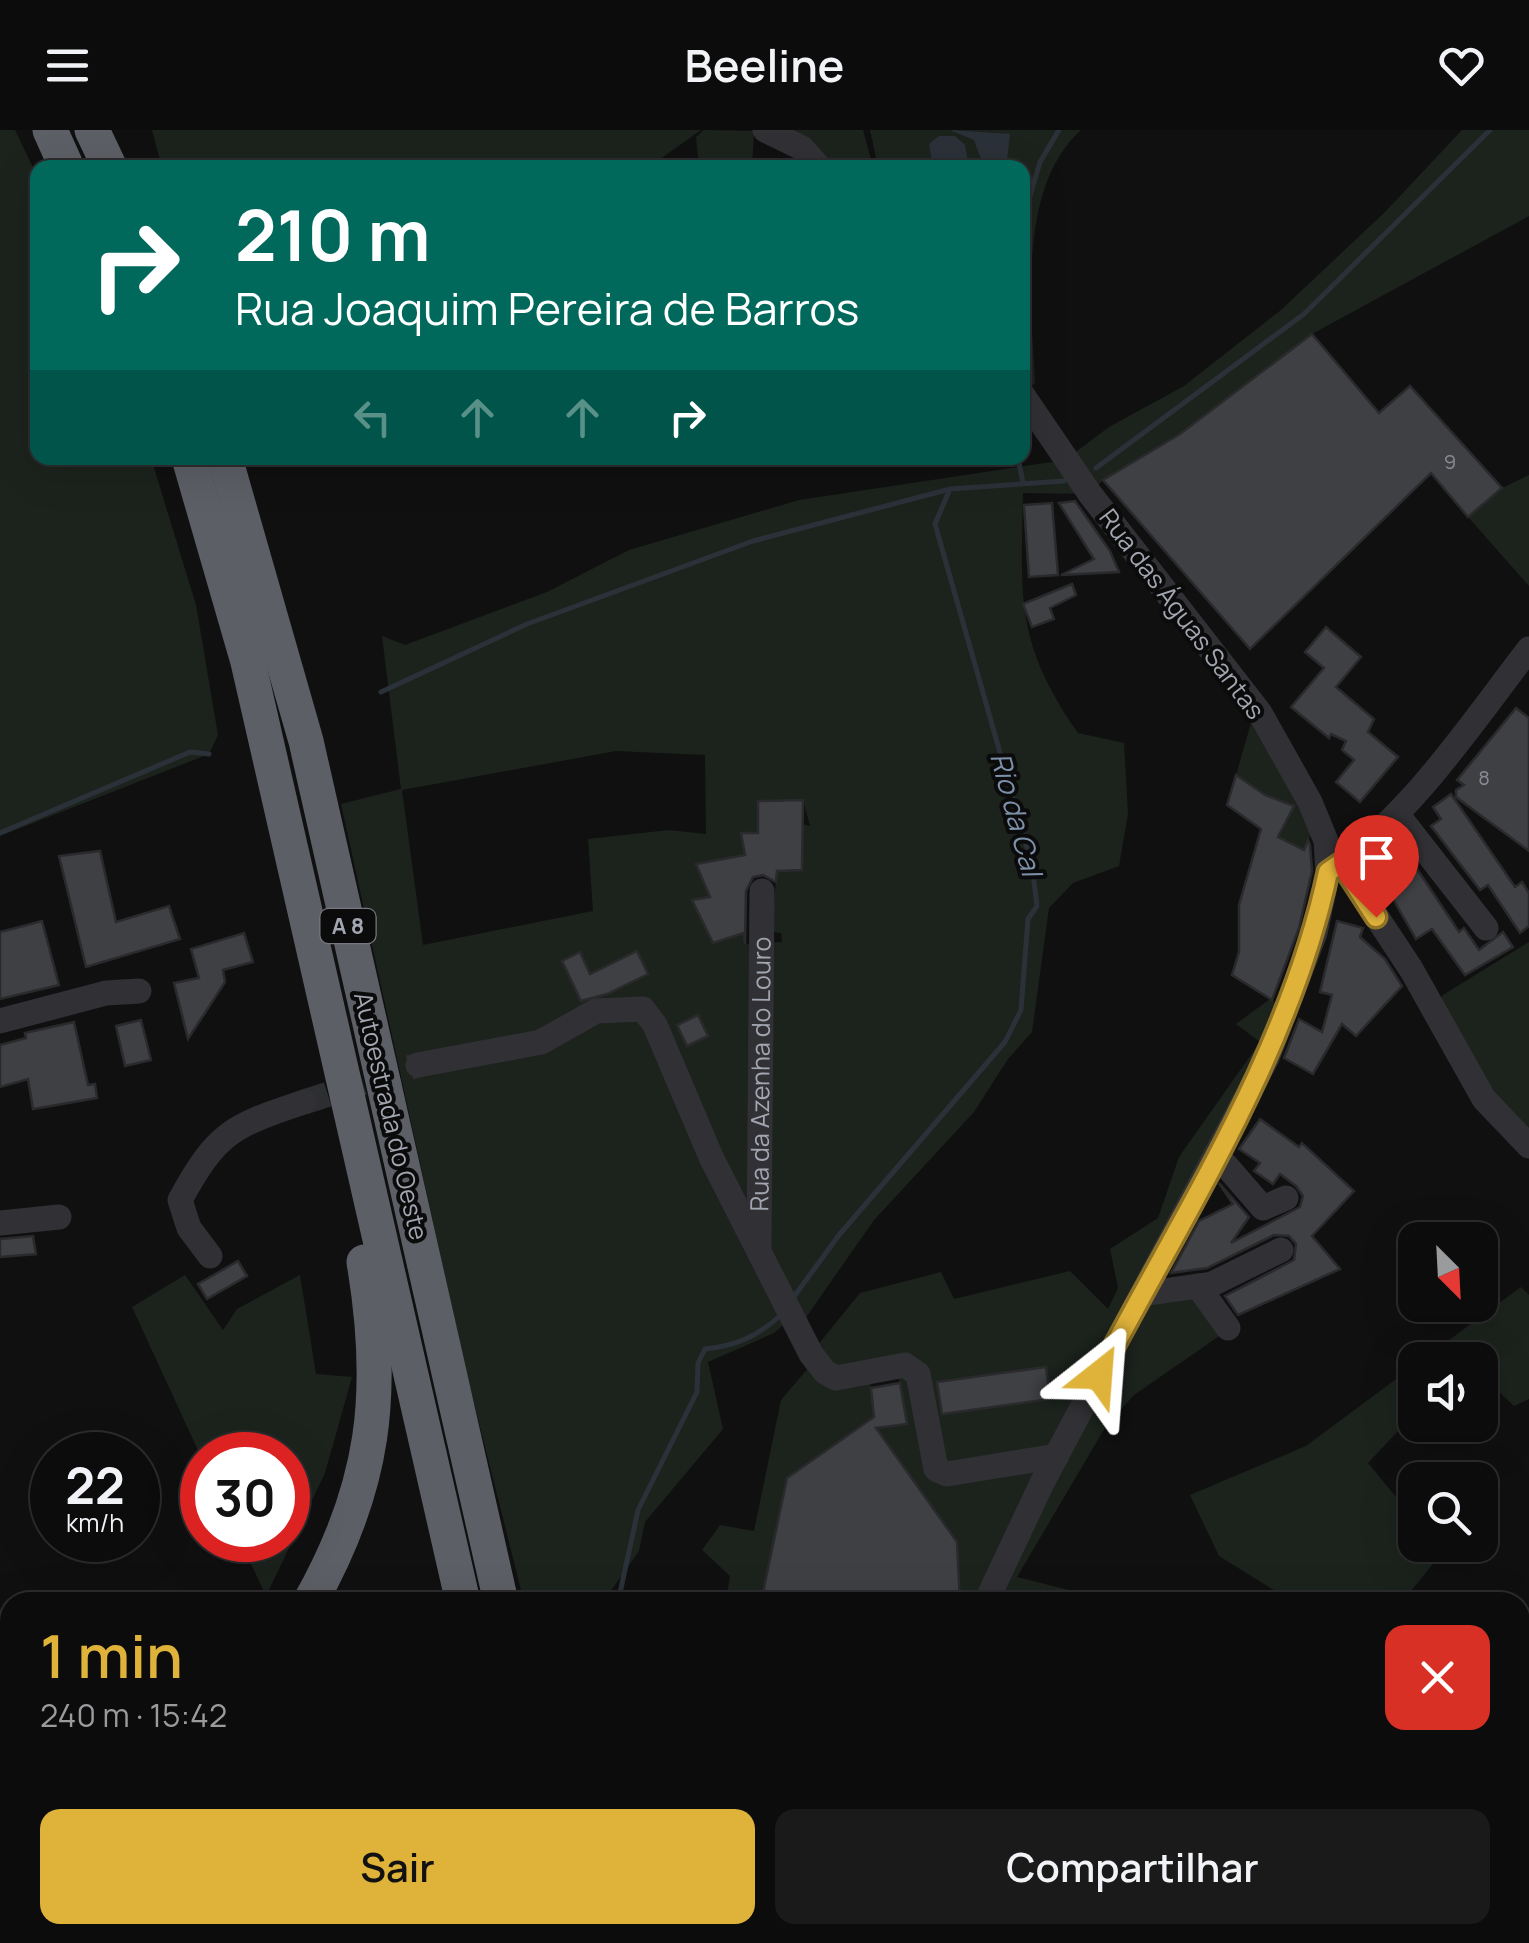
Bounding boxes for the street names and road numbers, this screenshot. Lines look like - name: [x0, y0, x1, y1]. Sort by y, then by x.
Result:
- street label: Rua das Águas Santas: [1092, 501, 1273, 726]
- road number: A 8: [320, 909, 376, 943]
- street label: Rua da Azenha do Louro: [741, 936, 779, 1212]
- street label: Autoestrada do Oeste: [346, 989, 437, 1243]

